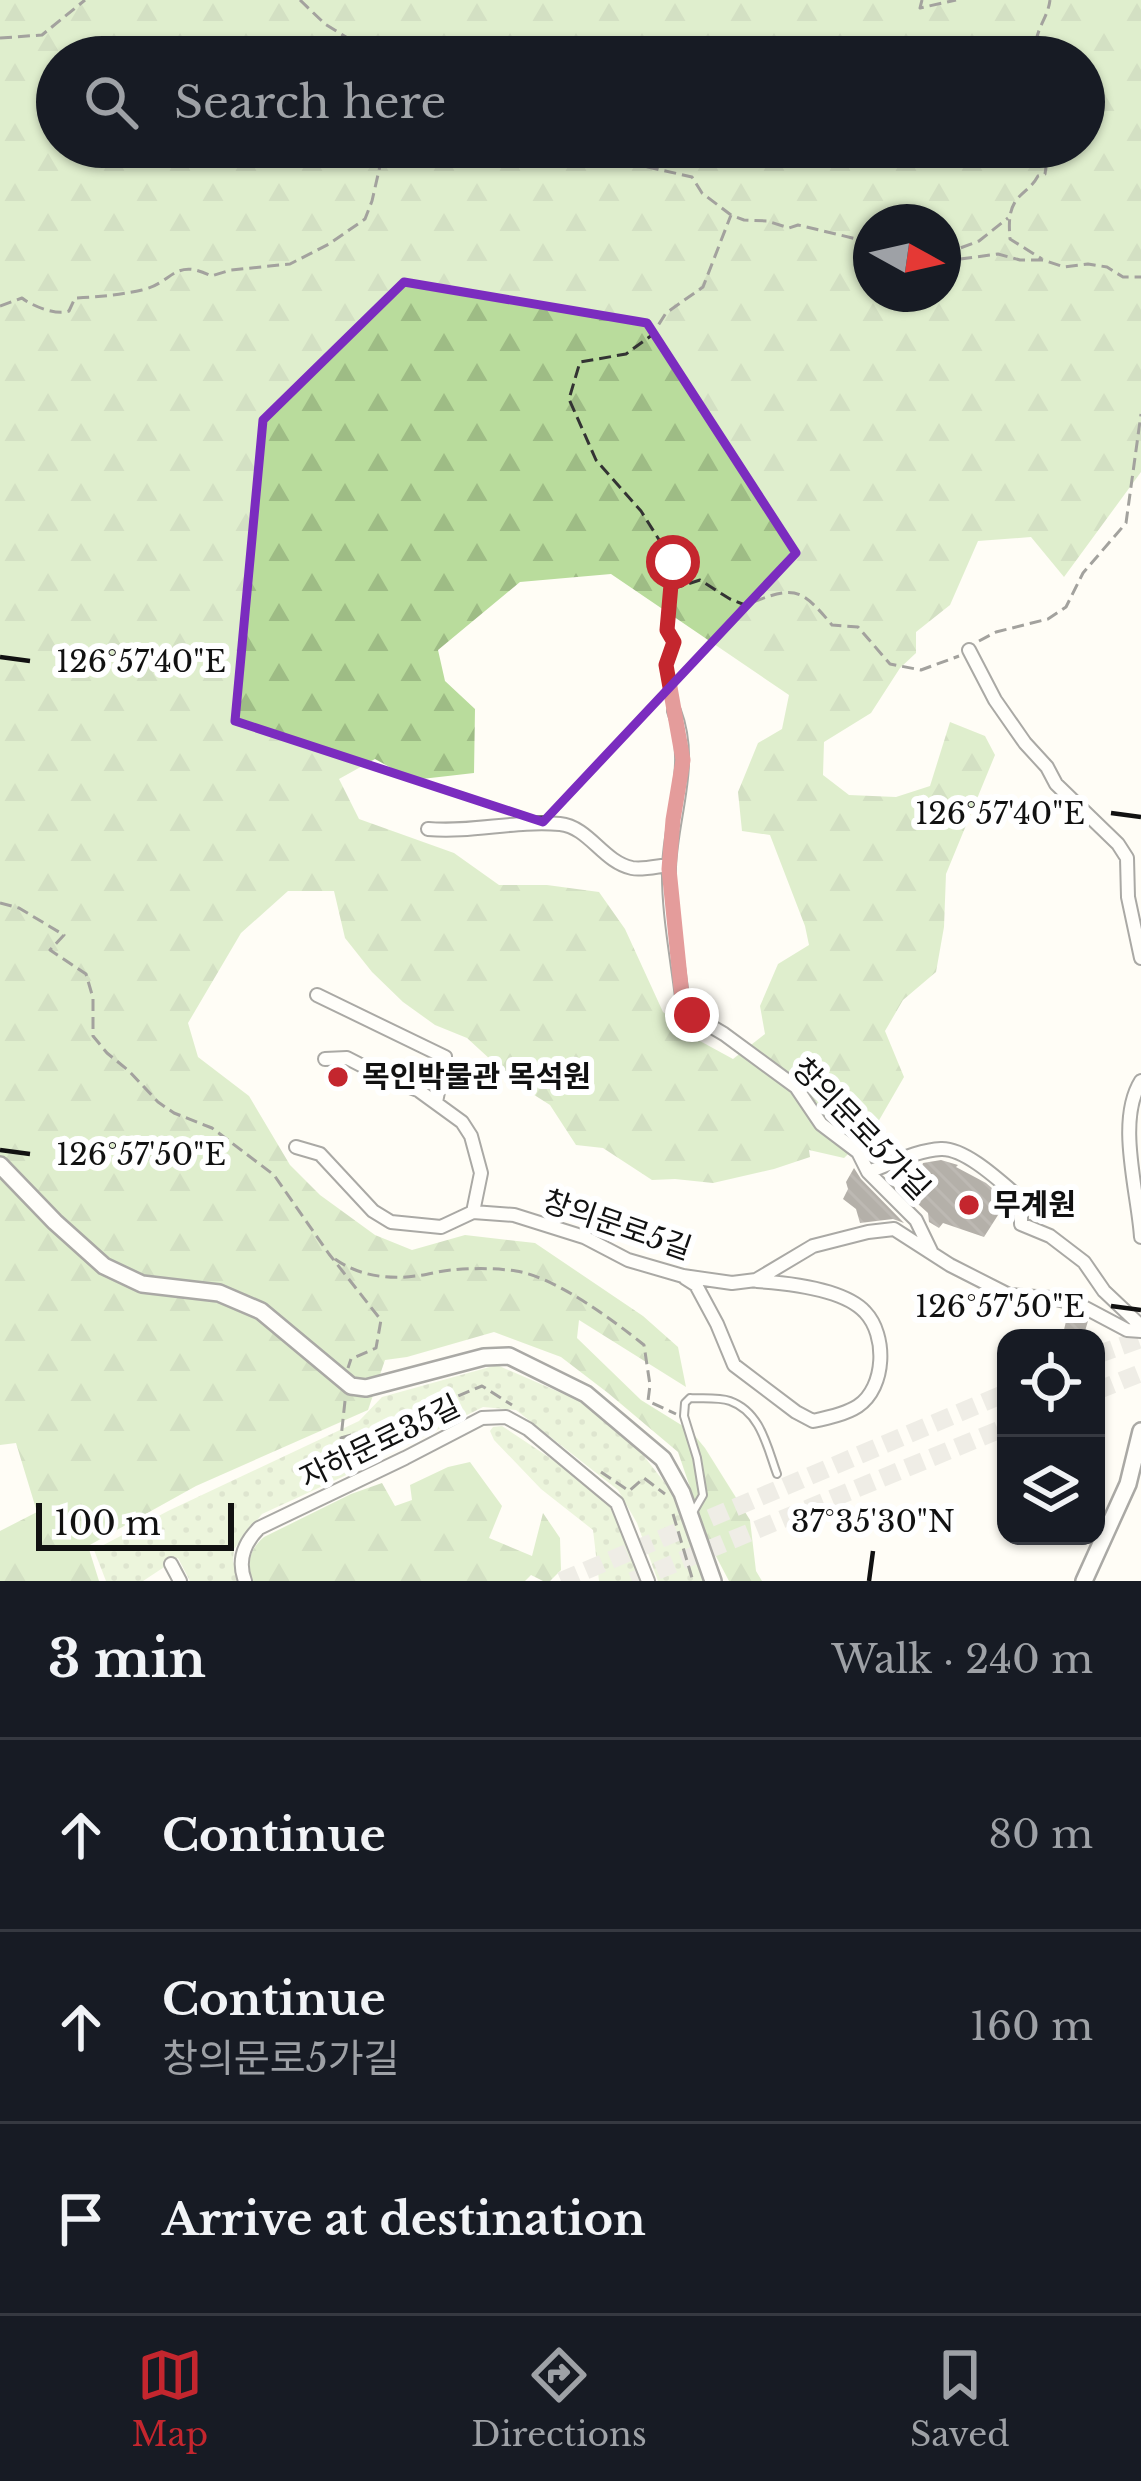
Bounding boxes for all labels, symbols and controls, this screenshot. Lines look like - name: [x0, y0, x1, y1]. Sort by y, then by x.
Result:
- search box: [36, 36, 1105, 168]
- icon: search: [78, 69, 144, 135]
- text: Search here: [174, 74, 446, 130]
- north arrow: [853, 204, 961, 312]
- route start: [646, 535, 700, 589]
- text: 126°57'40"E: [56, 643, 226, 680]
- text: 126°57'40"E: [915, 795, 1085, 832]
- route end: [665, 988, 719, 1042]
- street label: 창의문로5가길: [785, 1050, 938, 1207]
- place label: 목인박물관 목석원: [362, 1058, 591, 1095]
- marker: 목인박물관 목석원: [325, 1064, 351, 1090]
- text: 126°57'50"E: [56, 1136, 226, 1173]
- street label: 창의문로5길: [538, 1182, 696, 1267]
- place label: 무계원: [993, 1186, 1076, 1223]
- marker: 무계원: [956, 1192, 982, 1218]
- text: 126°57'50"E: [915, 1288, 1085, 1325]
- map controls: [997, 1329, 1105, 1545]
- button: locate: [997, 1329, 1105, 1437]
- street label: 자하문로35길: [294, 1387, 466, 1496]
- button: layers: [997, 1437, 1105, 1545]
- scale bar: [36, 1497, 234, 1550]
- text: 100 m: [54, 1503, 161, 1544]
- text: 37°35'30"N: [791, 1503, 955, 1540]
- text: 3 min: [48, 1628, 206, 1691]
- text: Walk · 240 m: [832, 1635, 1093, 1684]
- icon: ahead: [48, 1802, 114, 1868]
- text: Continue: [162, 1807, 386, 1863]
- text: 80 m: [988, 1810, 1093, 1859]
- text: Continue: [162, 1971, 386, 2027]
- icon: ahead: [48, 1994, 114, 2060]
- text: 160 m: [970, 2002, 1093, 2051]
- text: 창의문로5가길: [162, 2034, 399, 2083]
- icon: arrive: [48, 2186, 114, 2252]
- text: Arrive at destination: [162, 2191, 646, 2247]
- tab: Map: [132, 2342, 208, 2455]
- tab: Directions: [471, 2342, 647, 2455]
- tab: Saved: [910, 2342, 1009, 2455]

